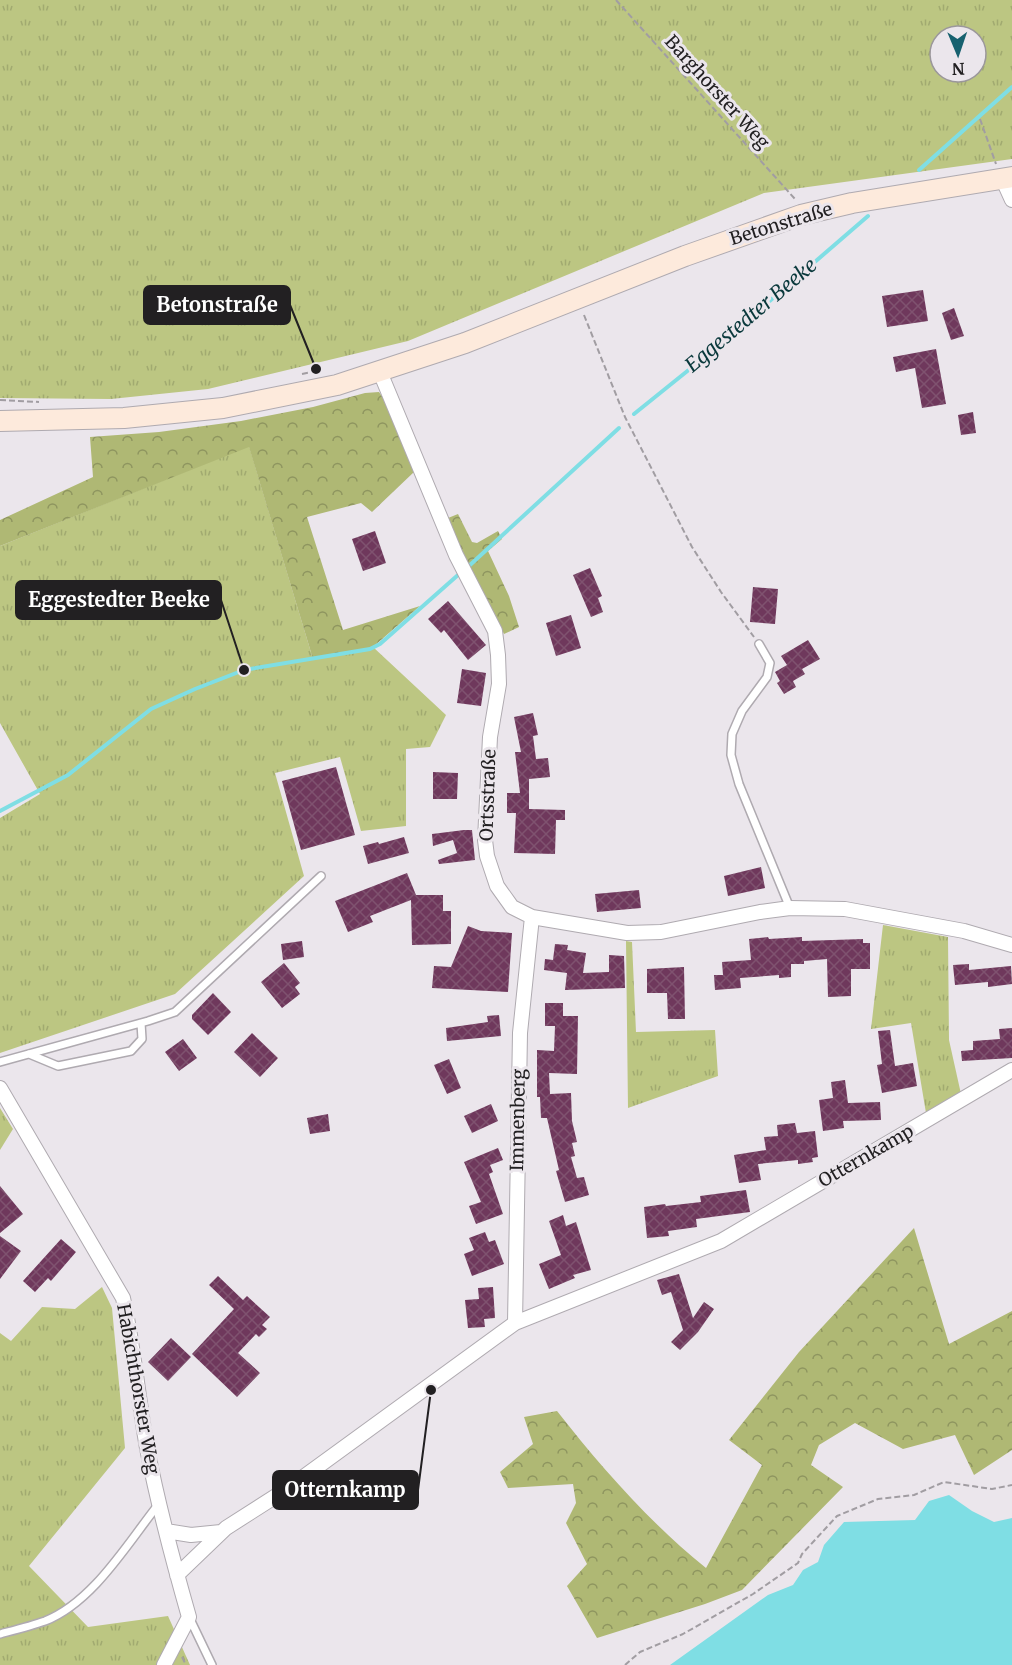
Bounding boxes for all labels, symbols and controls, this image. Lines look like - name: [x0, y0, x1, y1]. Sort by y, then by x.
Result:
- north arrow: [928, 24, 988, 84]
- street label: Barghorster Weg: [660, 30, 775, 153]
- text: N: [951, 59, 965, 79]
- street label: Betonstraße: [727, 197, 835, 250]
- water label: Eggestedter Beeke: [680, 252, 822, 377]
- callout: Betonstraße: [144, 286, 290, 324]
- text: Betonstraße: [156, 292, 278, 317]
- callout: Eggestedter Beeke: [16, 581, 221, 619]
- text: Eggestedter Beeke: [28, 587, 210, 612]
- street label: Ortsstraße: [474, 749, 501, 841]
- street label: Immenberg: [505, 1068, 530, 1171]
- street label: Otternkamp: [814, 1119, 917, 1192]
- street label: Habichthorster Weg: [112, 1302, 165, 1476]
- callout: Otternkamp: [273, 1471, 418, 1509]
- text: Otternkamp: [284, 1477, 406, 1502]

